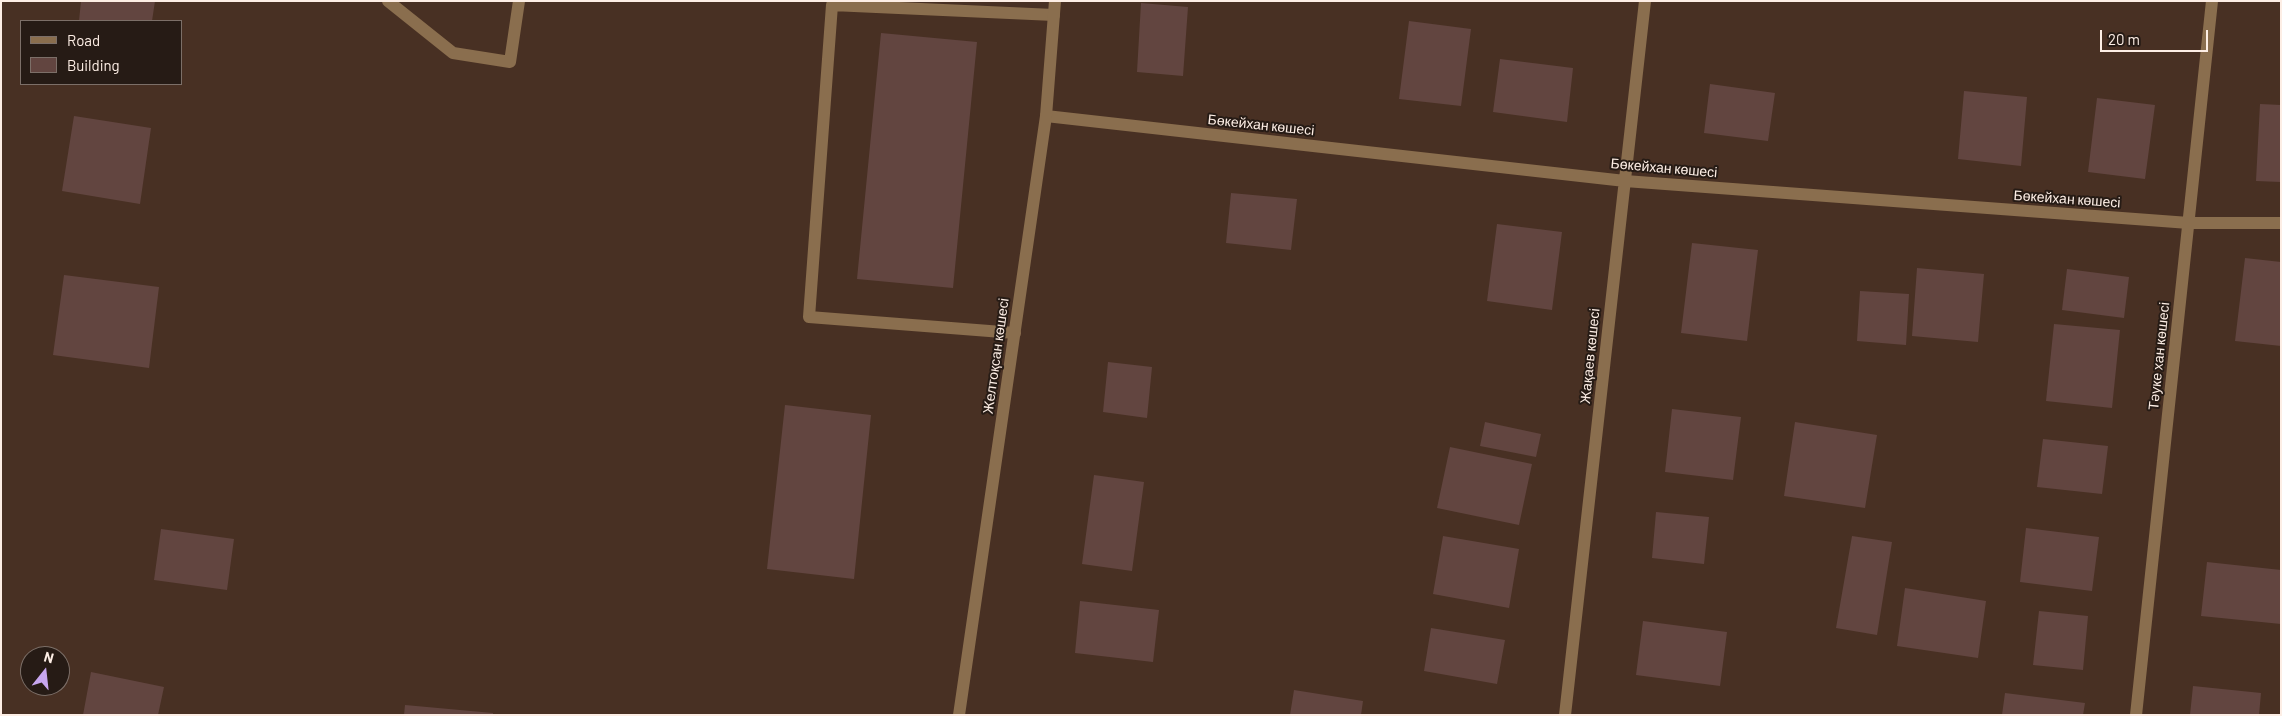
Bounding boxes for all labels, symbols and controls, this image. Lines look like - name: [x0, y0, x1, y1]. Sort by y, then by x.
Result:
- legend: [20, 20, 182, 85]
- scale bar: [2102, 20, 2210, 52]
- text: 20 m: [2108, 30, 2140, 48]
- text: Road: [67, 31, 100, 49]
- text: Building: [67, 56, 120, 74]
- street label: Бөкейхан көшесі: [1207, 111, 1315, 139]
- street label: Бөкейхан көшесі: [1610, 155, 1718, 181]
- street label: Бөкейхан көшесі: [2013, 187, 2121, 211]
- street label: Желтоқсан көшесі: [980, 297, 1012, 415]
- street label: Тәуке хан көшесі: [2145, 301, 2173, 411]
- street label: Жақаев көшесі: [1577, 307, 1603, 405]
- north arrow: [20, 646, 70, 696]
- text: N: [42, 648, 56, 667]

